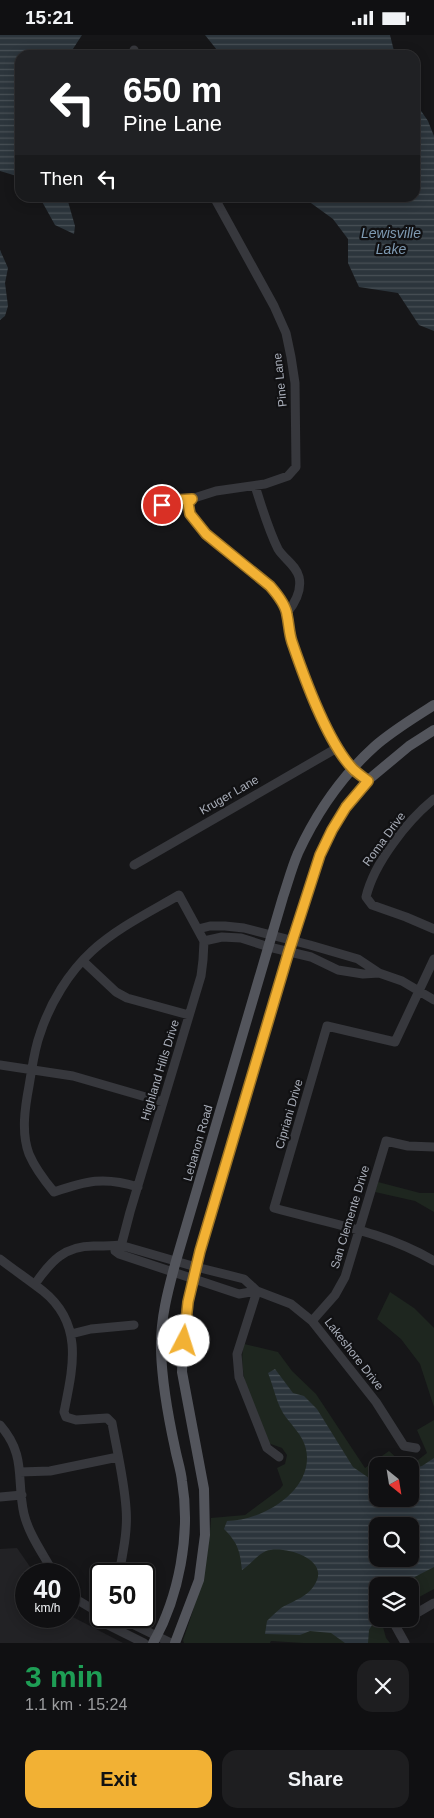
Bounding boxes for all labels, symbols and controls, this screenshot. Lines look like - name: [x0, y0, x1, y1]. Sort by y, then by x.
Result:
- text: 15:21: [25, 7, 74, 28]
- icon: left: [40, 70, 105, 135]
- text: 650 m: [123, 70, 222, 109]
- text: Pine Lane: [123, 111, 222, 136]
- icon: left: [93, 165, 121, 193]
- text: Then: [40, 168, 83, 189]
- water label: Lewisville Lake: [361, 225, 421, 257]
- street label: Pine Lane: [270, 352, 290, 408]
- pin: [141, 484, 183, 526]
- icon: arrive: [148, 491, 176, 519]
- street label: Kruger Lane: [197, 772, 261, 818]
- street label: Roma Drive: [360, 809, 408, 869]
- street label: Highland Hills Drive: [138, 1018, 182, 1122]
- street label: Cipriani Drive: [272, 1077, 306, 1151]
- street label: Lebanon Road: [180, 1103, 216, 1183]
- street label: San Clemente Drive: [328, 1163, 372, 1270]
- position arrow: [157, 1314, 209, 1366]
- street label: Lakeshore Drive: [322, 1315, 387, 1393]
- north arrow: [369, 1457, 419, 1507]
- map controls: [369, 1457, 419, 1627]
- button: search: [369, 1517, 419, 1567]
- speed limit sign: 50: [90, 1563, 155, 1628]
- text: 40: [34, 1575, 61, 1603]
- button: layers: [369, 1577, 419, 1627]
- text: km/h: [34, 1601, 61, 1615]
- text: 3 min: [25, 1660, 103, 1693]
- button: close: [357, 1660, 409, 1712]
- text: 1.1 km · 15:24: [25, 1696, 127, 1713]
- button: Exit: [25, 1750, 212, 1808]
- button: Share: [222, 1750, 409, 1808]

